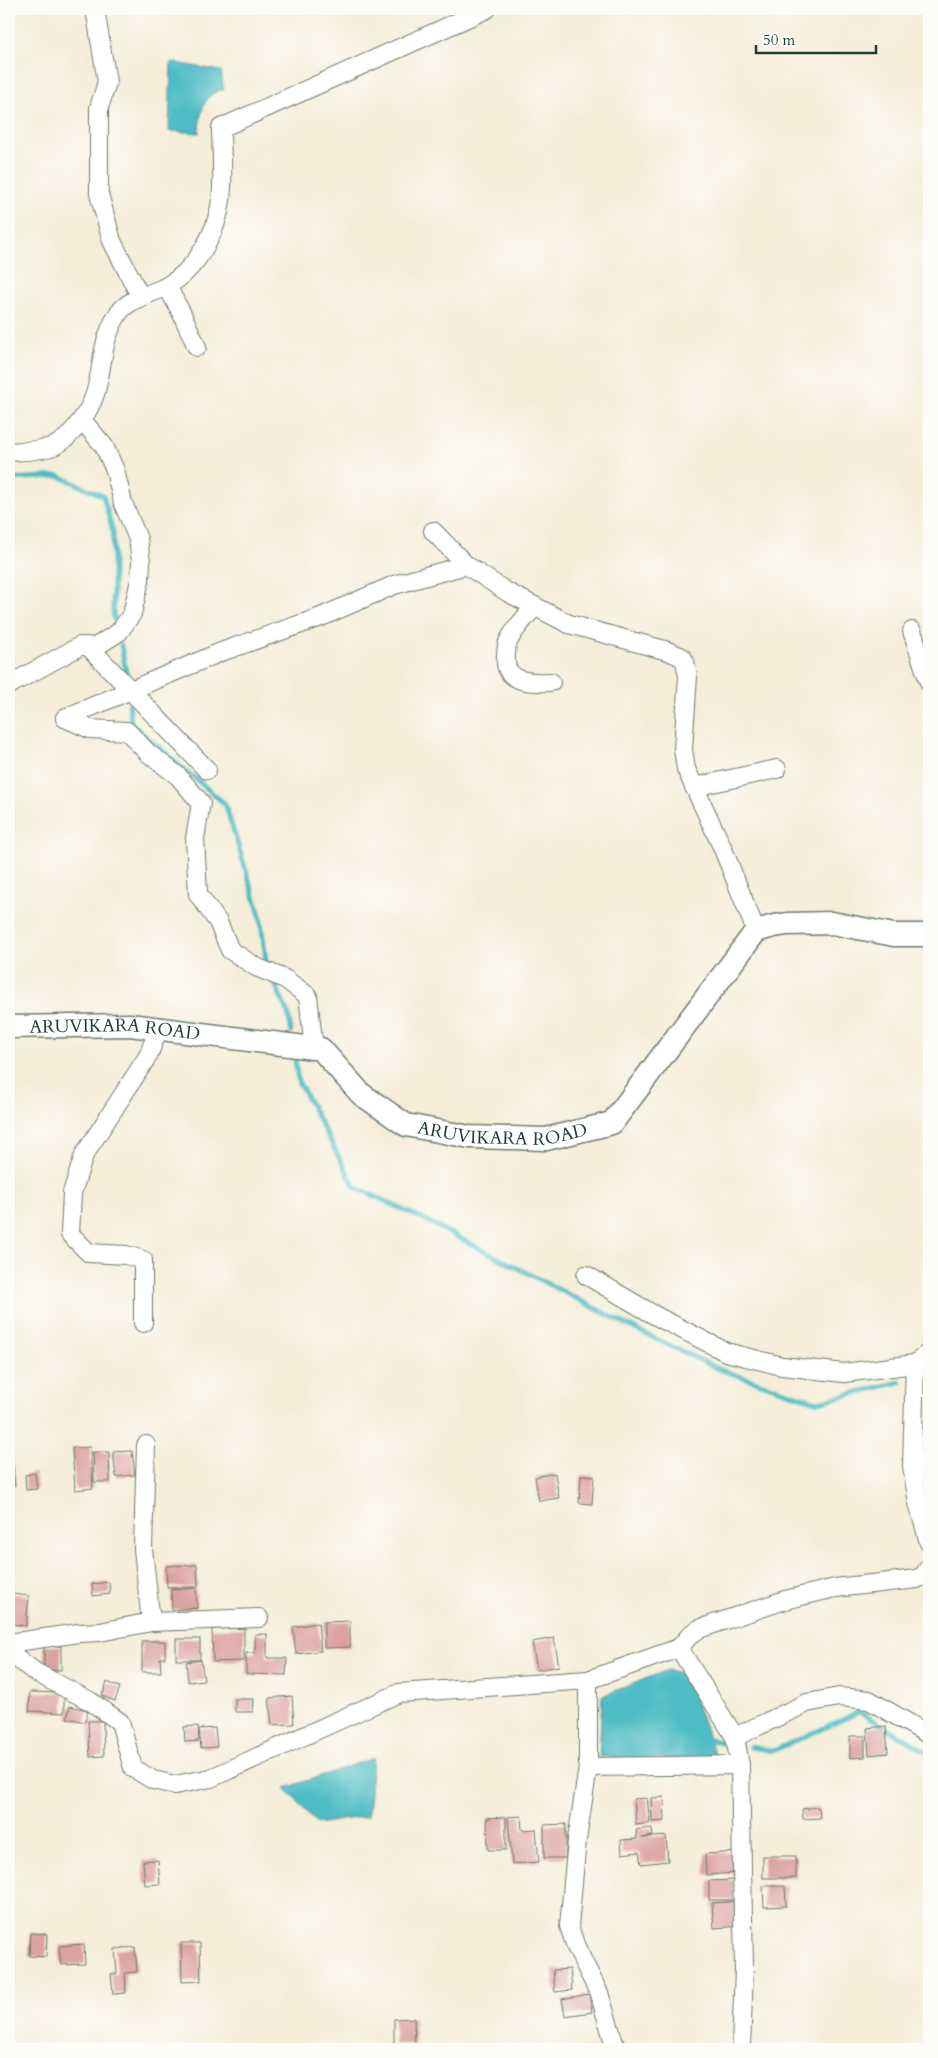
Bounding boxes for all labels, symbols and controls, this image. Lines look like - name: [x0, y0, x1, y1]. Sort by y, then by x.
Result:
- scale bar: [756, 22, 876, 54]
- text: 50 m: [763, 30, 795, 50]
- street label: ARUVIKARA ROAD: [29, 1013, 202, 1047]
- street label: ARUVIKARA ROAD: [415, 1115, 590, 1152]

